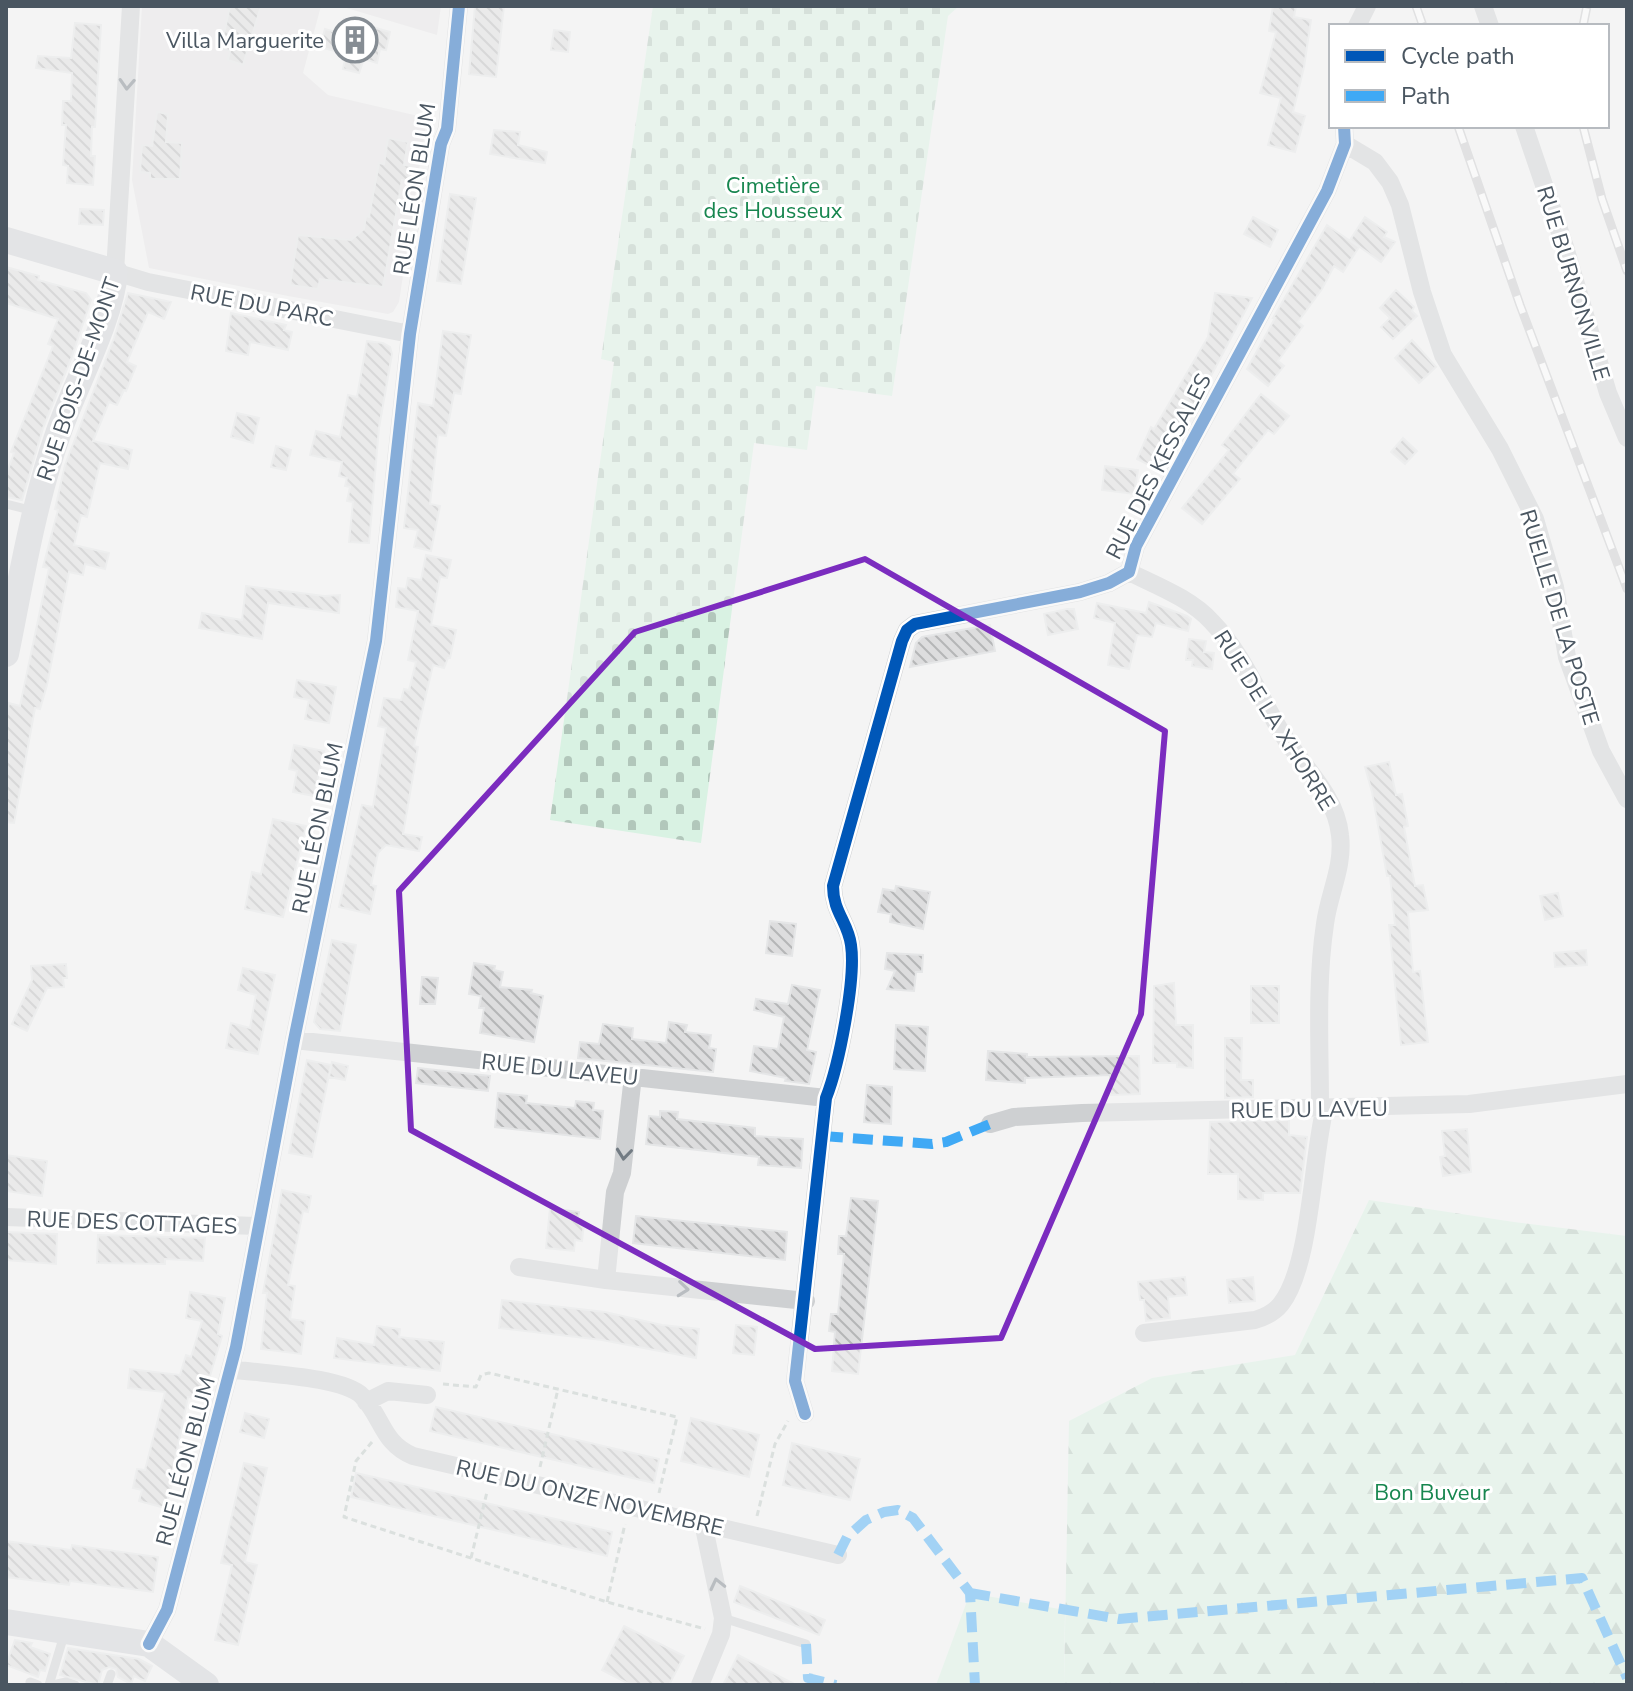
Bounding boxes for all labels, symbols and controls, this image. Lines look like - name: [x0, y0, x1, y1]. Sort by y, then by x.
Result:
- building icon: Villa Marguerite: [331, 16, 379, 64]
- legend: [1329, 24, 1609, 128]
- place label: Villa Marguerite: [165, 26, 324, 56]
- text: Cycle path: [1401, 40, 1515, 72]
- one-way arrow: [118, 78, 135, 91]
- text: Path: [1401, 80, 1450, 112]
- street label: RUE LÉON BLUM: [387, 101, 443, 277]
- park label: Cimetière des Housseux: [704, 171, 843, 226]
- street label: RUE BURNONVILLE: [1529, 182, 1617, 384]
- street label: RUE BOIS-DE-MONT: [30, 273, 128, 485]
- street label: RUE DU PARC: [188, 277, 336, 335]
- street label: RUE DES KESSALES: [1099, 368, 1219, 565]
- street label: RUELLE DE LA POSTE: [1512, 506, 1606, 729]
- street label: RUE DE LA XHORRE: [1206, 625, 1342, 816]
- street label: RUE LÉON BLUM: [285, 740, 351, 916]
- street label: RUE DU LAVEU: [480, 1047, 640, 1093]
- street label: RUE DU LAVEU: [1230, 1094, 1388, 1126]
- one-way arrow: [616, 1148, 633, 1161]
- street label: RUE DES COTTAGES: [26, 1204, 238, 1242]
- one-way arrow: [677, 1280, 690, 1297]
- street label: RUE LÉON BLUM: [149, 1373, 223, 1549]
- street label: RUE DU ONZE NOVEMBRE: [453, 1453, 727, 1543]
- park label: Bon Buveur: [1374, 1478, 1490, 1508]
- one-way arrow: [709, 1578, 726, 1591]

